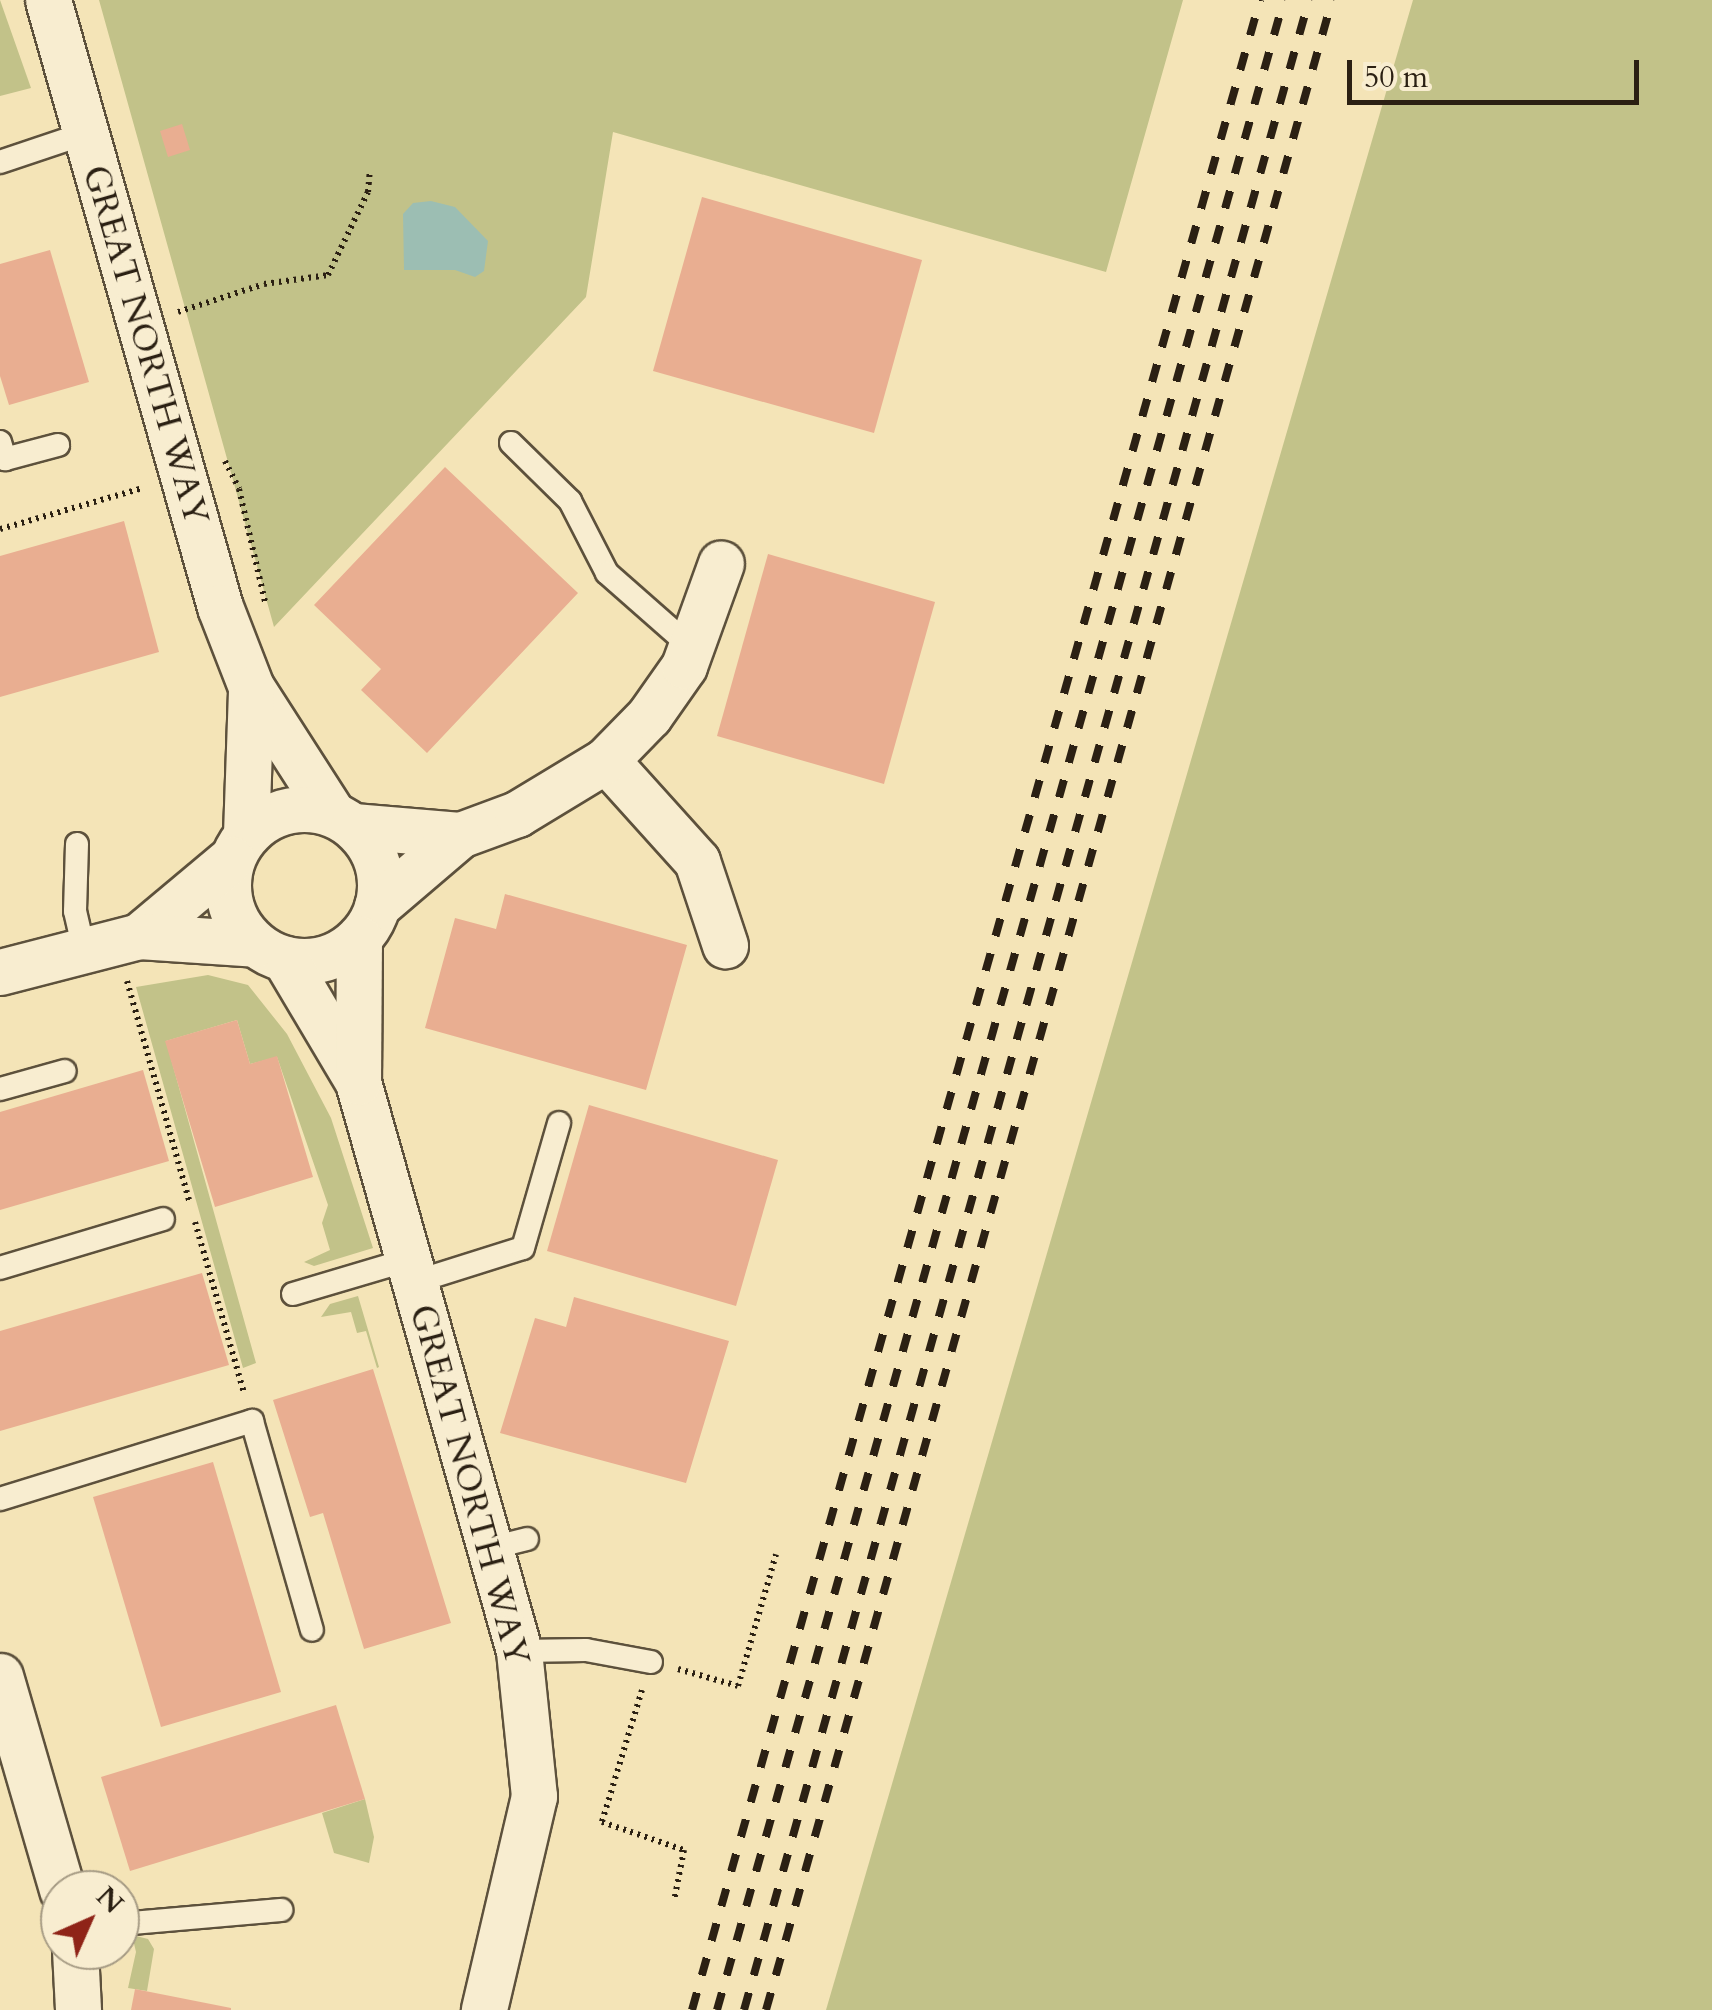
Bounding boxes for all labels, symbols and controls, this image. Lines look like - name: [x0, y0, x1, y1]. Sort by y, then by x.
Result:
- scale bar: [1352, 40, 1644, 102]
- text: 50 m: [1364, 57, 1428, 98]
- street label: GREAT NORTH WAY: [75, 160, 217, 530]
- street label: GREAT NORTH WAY: [402, 1300, 538, 1670]
- north arrow: [40, 1870, 140, 1970]
- text: N: [88, 1878, 132, 1922]

